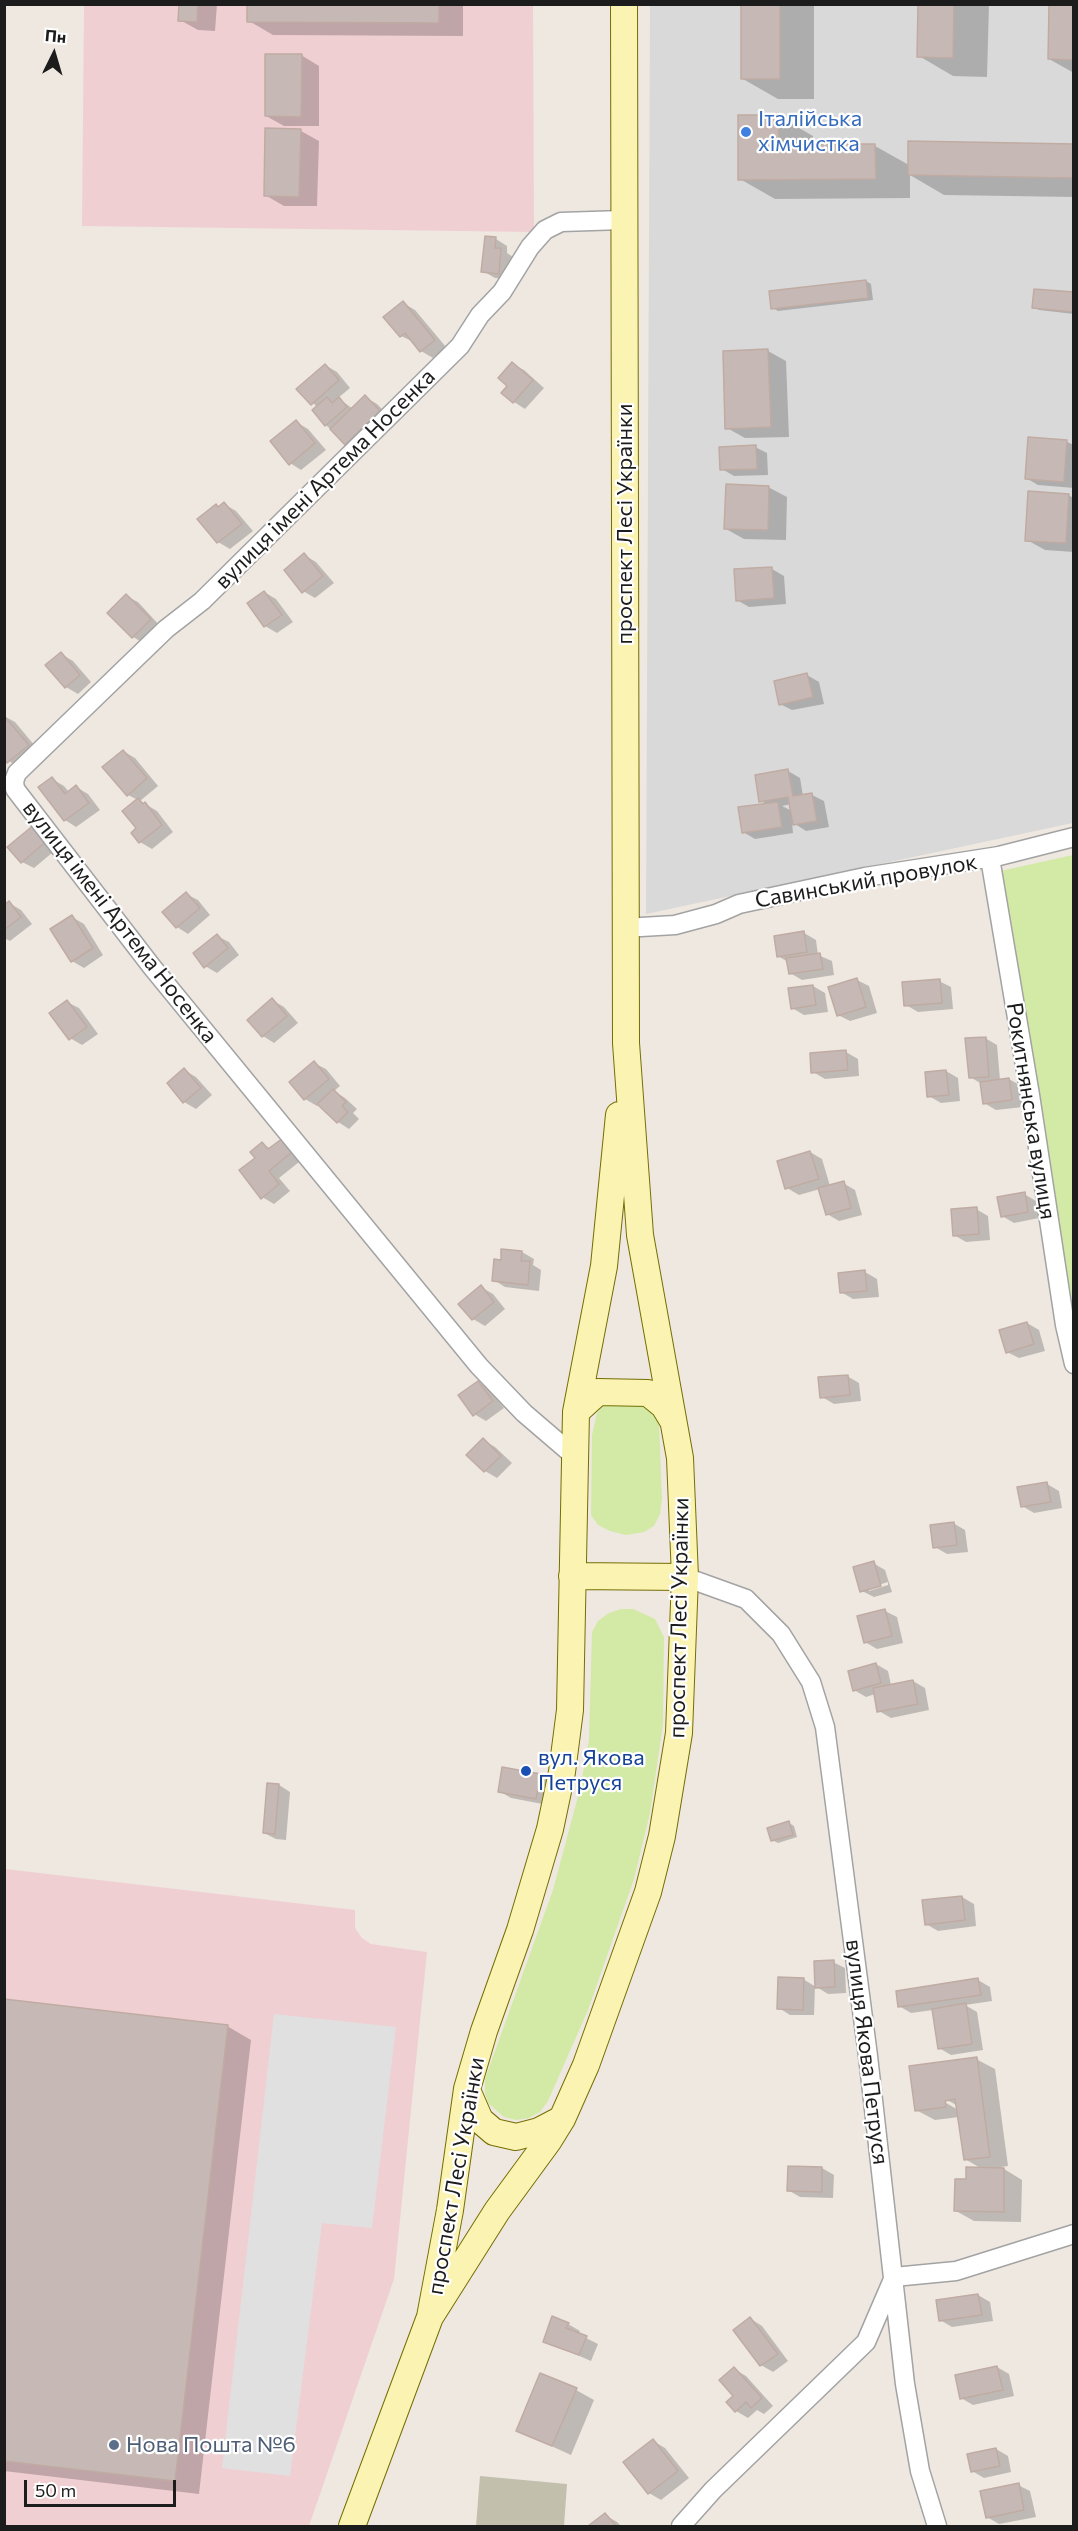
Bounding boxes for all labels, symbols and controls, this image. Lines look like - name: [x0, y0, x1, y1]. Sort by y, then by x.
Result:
- north arrow: [24, 24, 84, 84]
- text: Пн: [44, 25, 67, 46]
- place label: Італійська хімчистка: [758, 106, 862, 158]
- marker: Італійська хімчистка: [739, 125, 753, 139]
- street label: вулиця імені Артема Носенка: [210, 364, 440, 594]
- street label: проспект Лесі Українки: [612, 404, 638, 644]
- street label: вулиця імені Артема Носенка: [17, 796, 223, 1048]
- street label: Савинський провулок: [753, 848, 979, 914]
- street label: Рокитнянська вулиця: [1001, 1001, 1061, 1221]
- street label: проспект Лесі Українки: [664, 1497, 694, 1739]
- place label: вул. Якова Петруся: [538, 1745, 645, 1796]
- marker: вул. Якова Петруся: [519, 1764, 533, 1778]
- street label: вулиця Якова Петруся: [840, 1938, 894, 2166]
- street label: проспект Лесі Українки: [422, 2055, 490, 2297]
- place label: Нова Пошта №6: [126, 2432, 296, 2458]
- marker: Нова Пошта №6: [107, 2438, 121, 2452]
- scale bar: [27, 2468, 178, 2506]
- text: 50 m: [35, 2479, 76, 2501]

